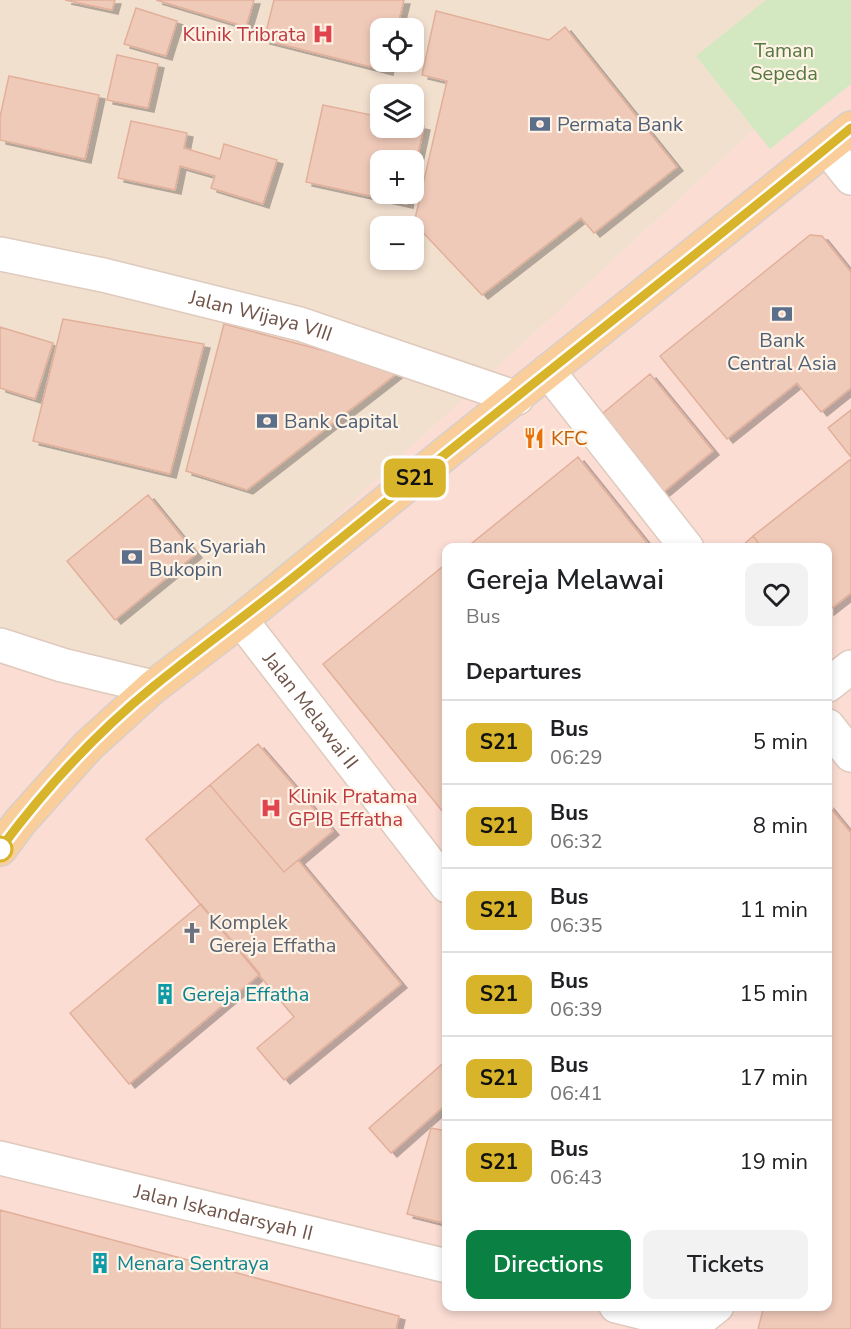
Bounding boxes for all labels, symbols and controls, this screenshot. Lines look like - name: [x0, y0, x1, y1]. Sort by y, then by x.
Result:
- map controls: [370, 18, 424, 270]
- button: locate: [370, 18, 424, 72]
- place label: Klinik Tribrata: [183, 21, 306, 48]
- hospital icon: Klinik Tribrata: [311, 22, 335, 46]
- park label: Taman Sepeda: [750, 37, 818, 87]
- button: layers: [370, 84, 424, 138]
- place label: Permata Bank: [557, 111, 684, 138]
- bank icon: Permata Bank: [528, 112, 552, 136]
- button: +: [370, 150, 424, 204]
- button: −: [370, 216, 424, 270]
- street label: Jalan Wijaya VIII: [185, 283, 336, 348]
- bank icon: Bank Central Asia: [770, 302, 794, 326]
- place label: Bank Central Asia: [727, 327, 837, 377]
- place label: Bank Capital: [284, 408, 398, 435]
- bank icon: Bank Capital: [255, 409, 279, 433]
- place label: KFC: [551, 425, 588, 452]
- restaurant icon: KFC: [522, 426, 546, 450]
- line badge: S21: [380, 458, 450, 498]
- text: S21: [396, 464, 434, 492]
- place label: Bank Syariah Bukopin: [149, 533, 266, 583]
- bank icon: Bank Syariah Bukopin: [120, 545, 144, 569]
- text: Gereja Melawai: [466, 561, 664, 599]
- button: heart: [745, 563, 808, 626]
- text: Bus: [466, 603, 500, 630]
- street label: Jalan Melawai II: [256, 645, 365, 774]
- text: Departures: [466, 657, 581, 687]
- text: Bus: [550, 714, 589, 744]
- text: 5 min: [753, 727, 808, 757]
- text: S21: [480, 728, 518, 756]
- text: 06:29: [550, 744, 603, 771]
- place label: Klinik Pratama GPIB Effatha: [288, 783, 418, 833]
- hospital icon: Klinik Pratama GPIB Effatha: [259, 796, 283, 820]
- text: Bus: [550, 798, 589, 828]
- text: 8 min: [753, 811, 808, 841]
- text: S21: [480, 812, 518, 840]
- text: 06:32: [550, 828, 603, 855]
- unlabelled marker: [0, 836, 13, 862]
- text: Bus: [550, 882, 589, 912]
- text: 11 min: [740, 895, 808, 925]
- text: S21: [480, 896, 518, 924]
- place label: Komplek Gereja Effatha: [209, 909, 336, 959]
- text: 06:35: [550, 912, 603, 939]
- church icon: Komplek Gereja Effatha: [180, 921, 204, 945]
- text: Bus: [550, 966, 589, 996]
- text: 15 min: [740, 979, 808, 1009]
- text: S21: [480, 980, 518, 1008]
- place label: Gereja Effatha: [182, 981, 309, 1008]
- building icon: Gereja Effatha: [153, 982, 177, 1006]
- text: 06:39: [550, 996, 603, 1023]
- text: Bus: [550, 1050, 589, 1080]
- text: 17 min: [740, 1063, 808, 1093]
- text: S21: [480, 1064, 518, 1092]
- text: 06:41: [550, 1080, 603, 1107]
- text: Bus: [550, 1134, 589, 1164]
- text: 19 min: [740, 1147, 808, 1177]
- text: S21: [480, 1148, 518, 1176]
- text: 06:43: [550, 1164, 603, 1191]
- street label: Jalan Iskandarsyah II: [130, 1177, 316, 1247]
- button: Directions: [466, 1230, 631, 1299]
- button: Tickets: [643, 1230, 808, 1299]
- place label: Menara Sentraya: [117, 1250, 269, 1277]
- building icon: Menara Sentraya: [88, 1251, 112, 1275]

